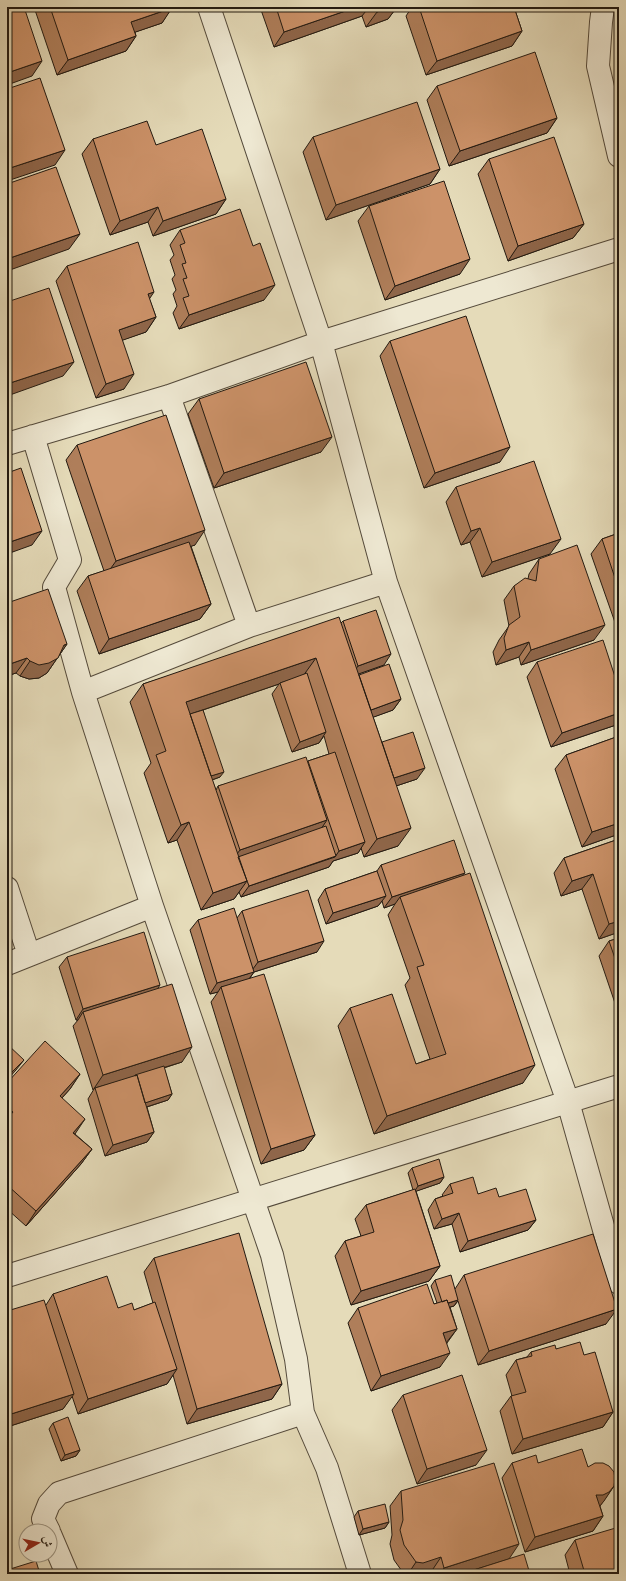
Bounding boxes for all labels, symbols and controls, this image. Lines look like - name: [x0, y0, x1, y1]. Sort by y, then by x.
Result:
- north arrow: [18, 1523, 58, 1563]
- text: ش: [39, 1535, 56, 1548]

